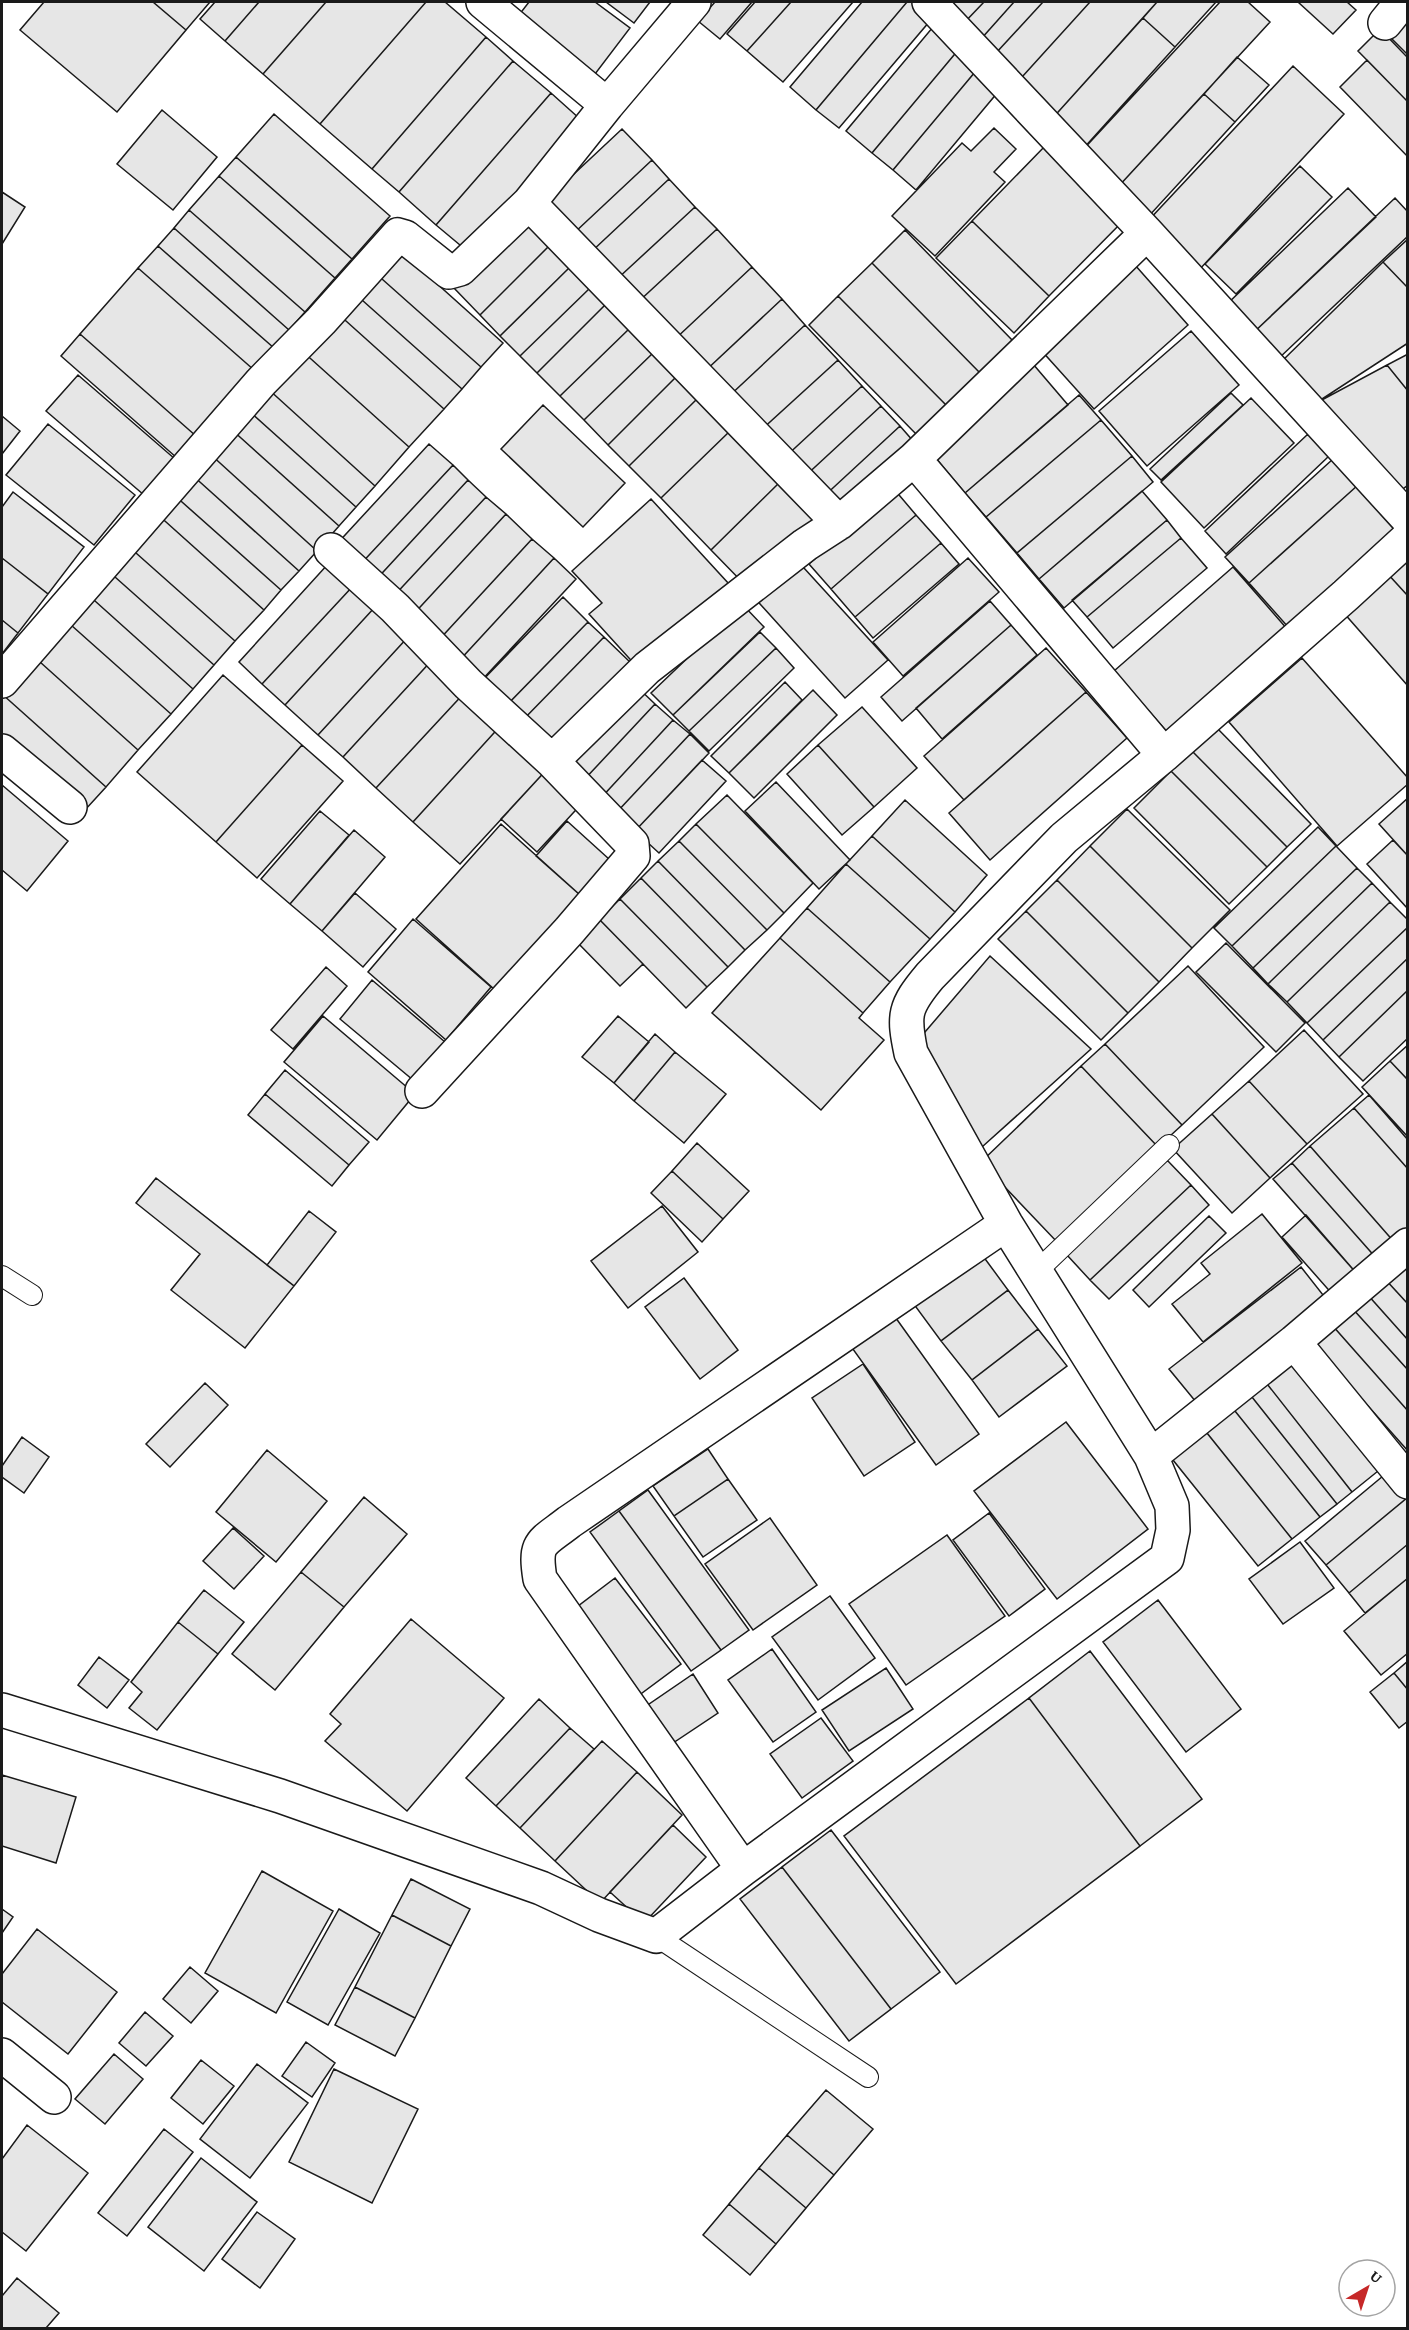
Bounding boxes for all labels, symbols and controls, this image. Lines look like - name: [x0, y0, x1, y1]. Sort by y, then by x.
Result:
- north arrow: [1337, 2258, 1397, 2318]
- text: U: [1367, 2267, 1386, 2287]

